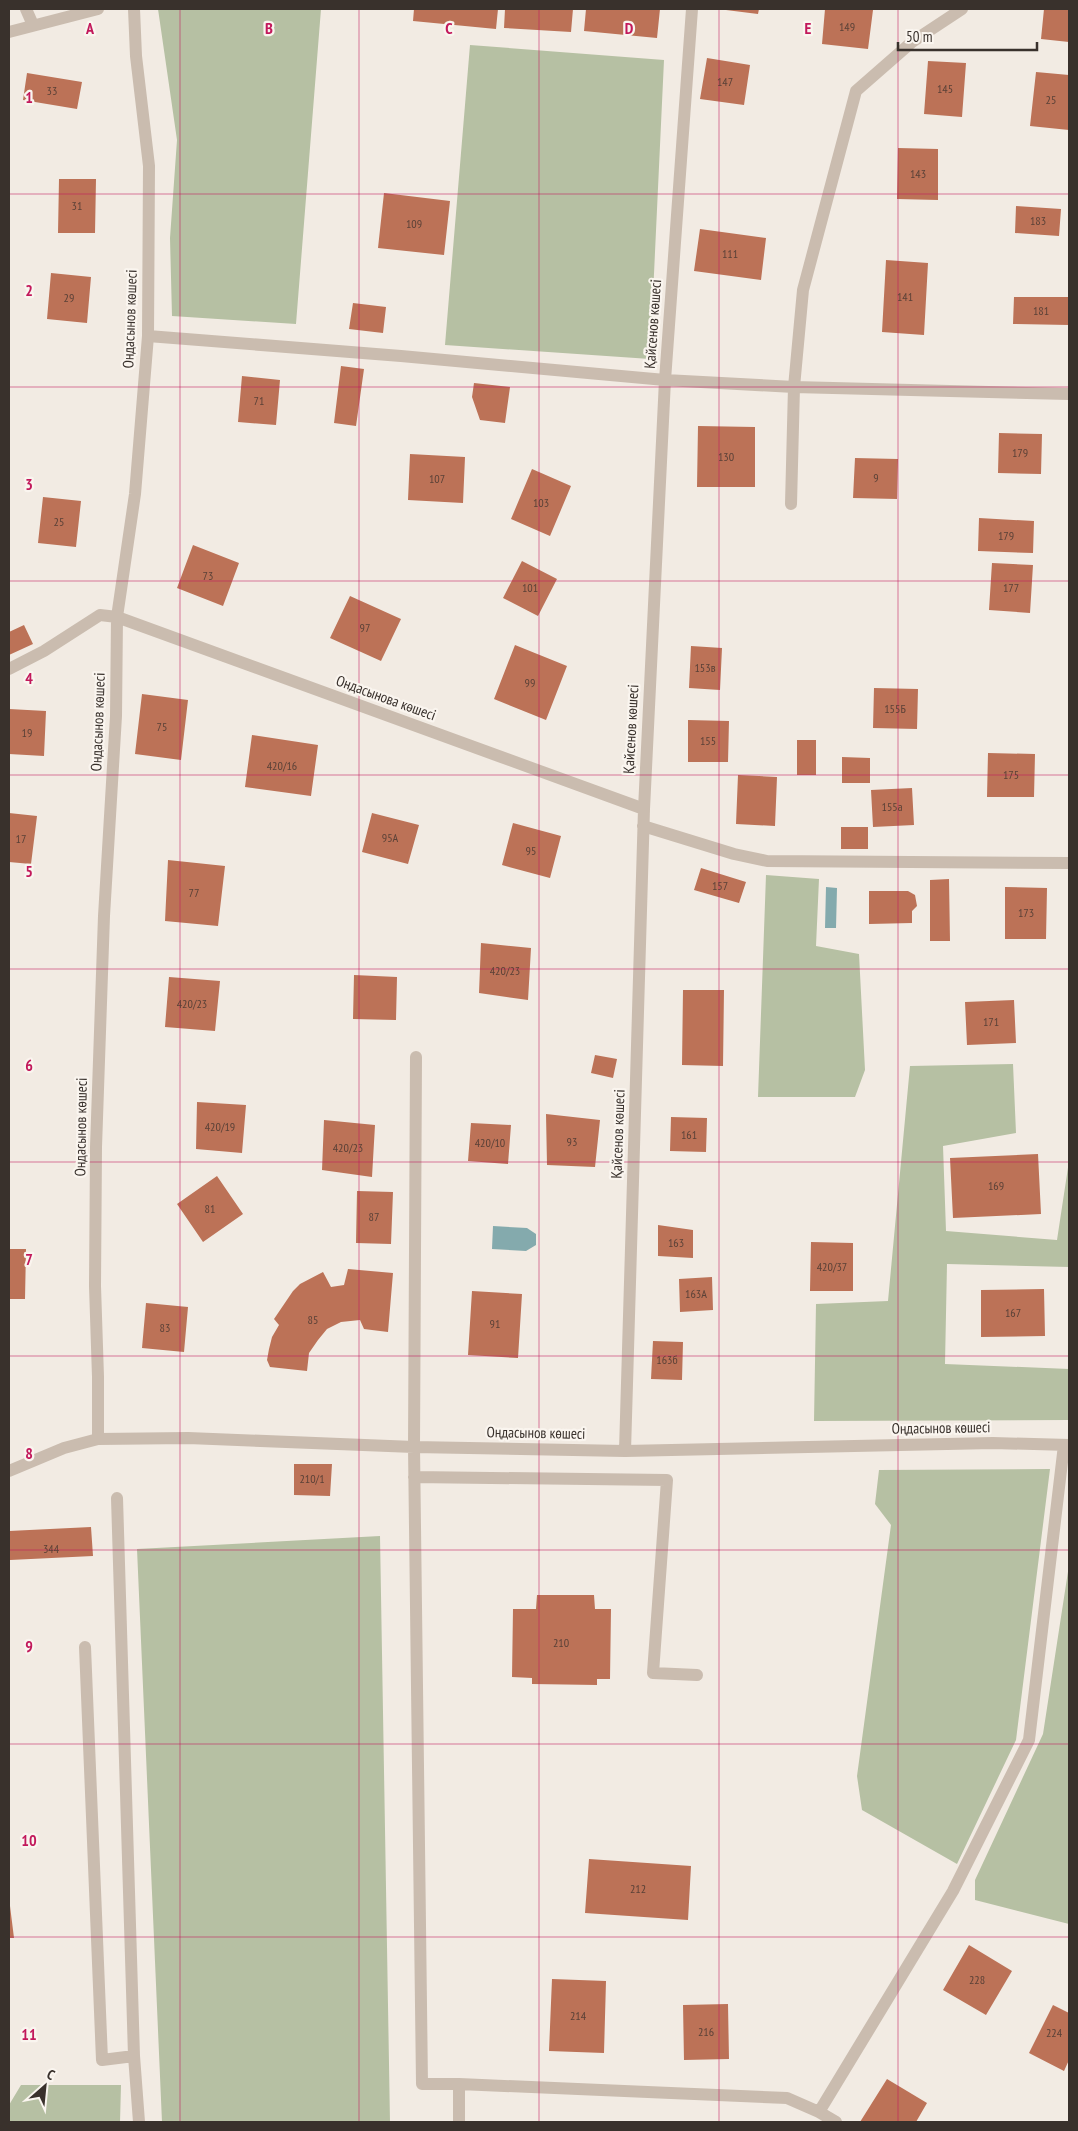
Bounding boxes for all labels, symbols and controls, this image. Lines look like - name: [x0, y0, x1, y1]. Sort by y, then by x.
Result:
- text: A: [85, 18, 95, 38]
- text: B: [265, 18, 273, 38]
- text: C: [445, 18, 453, 38]
- text: D: [625, 18, 634, 38]
- text: E: [805, 18, 812, 38]
- house number: 149: [839, 19, 855, 34]
- scale bar: [898, 20, 1037, 52]
- text: 50 m: [906, 27, 932, 46]
- house number: 147: [717, 74, 733, 89]
- house number: 145: [937, 81, 953, 96]
- house number: 33: [47, 83, 57, 98]
- text: 1: [25, 87, 33, 107]
- house number: 25: [1046, 92, 1056, 107]
- house number: 143: [910, 166, 926, 181]
- house number: 31: [72, 198, 82, 213]
- house number: 183: [1030, 213, 1046, 228]
- house number: 109: [406, 216, 422, 231]
- house number: 111: [722, 246, 738, 261]
- street label: Ондасынов көшесі: [118, 269, 141, 369]
- street label: Қайсенов көшесі: [640, 279, 665, 369]
- text: 2: [25, 280, 33, 300]
- house number: 141: [897, 289, 913, 304]
- house number: 29: [64, 290, 74, 305]
- house number: 181: [1033, 303, 1049, 318]
- house number: 71: [254, 393, 264, 408]
- house number: 179: [1012, 445, 1028, 460]
- house number: 130: [718, 449, 734, 464]
- house number: 9: [873, 470, 879, 485]
- house number: 107: [429, 471, 445, 486]
- text: 3: [25, 474, 33, 494]
- house number: 103: [533, 495, 549, 510]
- house number: 25: [54, 514, 64, 529]
- house number: 179: [998, 528, 1014, 543]
- house number: 73: [203, 568, 213, 583]
- house number: 101: [522, 580, 538, 595]
- house number: 177: [1003, 580, 1019, 595]
- house number: 97: [360, 620, 370, 635]
- house number: 153в: [694, 660, 716, 675]
- text: 4: [25, 668, 33, 688]
- street label: Ондасынова көшесі: [334, 671, 439, 724]
- street label: Ондасынов көшесі: [86, 672, 109, 772]
- house number: 99: [525, 675, 535, 690]
- street label: Қайсенов көшесі: [619, 684, 642, 774]
- house number: 155Б: [884, 701, 906, 716]
- house number: 75: [157, 719, 167, 734]
- house number: 19: [22, 725, 32, 740]
- house number: 155: [700, 733, 716, 748]
- house number: 420/16: [267, 758, 297, 773]
- house number: 175: [1003, 767, 1019, 782]
- house number: 155а: [881, 799, 903, 814]
- house number: 95А: [382, 830, 399, 845]
- house number: 17: [16, 831, 26, 846]
- house number: 95: [526, 843, 536, 858]
- text: 5: [25, 861, 33, 881]
- house number: 157: [712, 878, 728, 893]
- house number: 77: [189, 885, 199, 900]
- house number: 173: [1018, 905, 1034, 920]
- house number: 420/23: [490, 963, 520, 978]
- house number: 420/23: [177, 996, 207, 1011]
- house number: 171: [983, 1014, 999, 1029]
- text: 6: [25, 1055, 33, 1075]
- street label: Ондасынов көшесі: [70, 1077, 91, 1177]
- street label: Қайсенов көшесі: [606, 1089, 629, 1179]
- house number: 420/19: [205, 1119, 235, 1134]
- house number: 161: [681, 1127, 697, 1142]
- house number: 93: [567, 1134, 577, 1149]
- house number: 420/10: [475, 1135, 505, 1150]
- house number: 420/23: [333, 1140, 363, 1155]
- house number: 169: [988, 1178, 1004, 1193]
- house number: 81: [205, 1201, 215, 1216]
- house number: 87: [369, 1209, 379, 1224]
- house number: 163: [668, 1235, 684, 1250]
- text: 7: [25, 1249, 33, 1269]
- house number: 420/37: [817, 1259, 847, 1274]
- house number: 163А: [685, 1286, 707, 1301]
- house number: 167: [1005, 1305, 1021, 1320]
- house number: 85: [308, 1312, 318, 1327]
- house number: 91: [490, 1316, 500, 1331]
- house number: 83: [160, 1320, 170, 1335]
- house number: 163б: [656, 1352, 678, 1367]
- street label: Оңдасынов көшесі: [891, 1417, 991, 1438]
- street label: Оңдасынов көшесі: [486, 1422, 586, 1443]
- text: 8: [25, 1443, 33, 1463]
- house number: 210/1: [299, 1471, 325, 1486]
- house number: 344: [43, 1541, 60, 1556]
- house number: 210: [553, 1635, 569, 1650]
- text: 9: [25, 1636, 33, 1656]
- text: 10: [21, 1830, 37, 1850]
- house number: 212: [630, 1881, 646, 1896]
- house number: 228: [969, 1972, 985, 1987]
- house number: 214: [570, 2008, 587, 2023]
- text: 11: [21, 2024, 37, 2044]
- house number: 216: [698, 2024, 714, 2039]
- house number: 224: [1046, 2025, 1063, 2040]
- north arrow: [20, 2061, 70, 2111]
- text: С: [44, 2065, 58, 2084]

